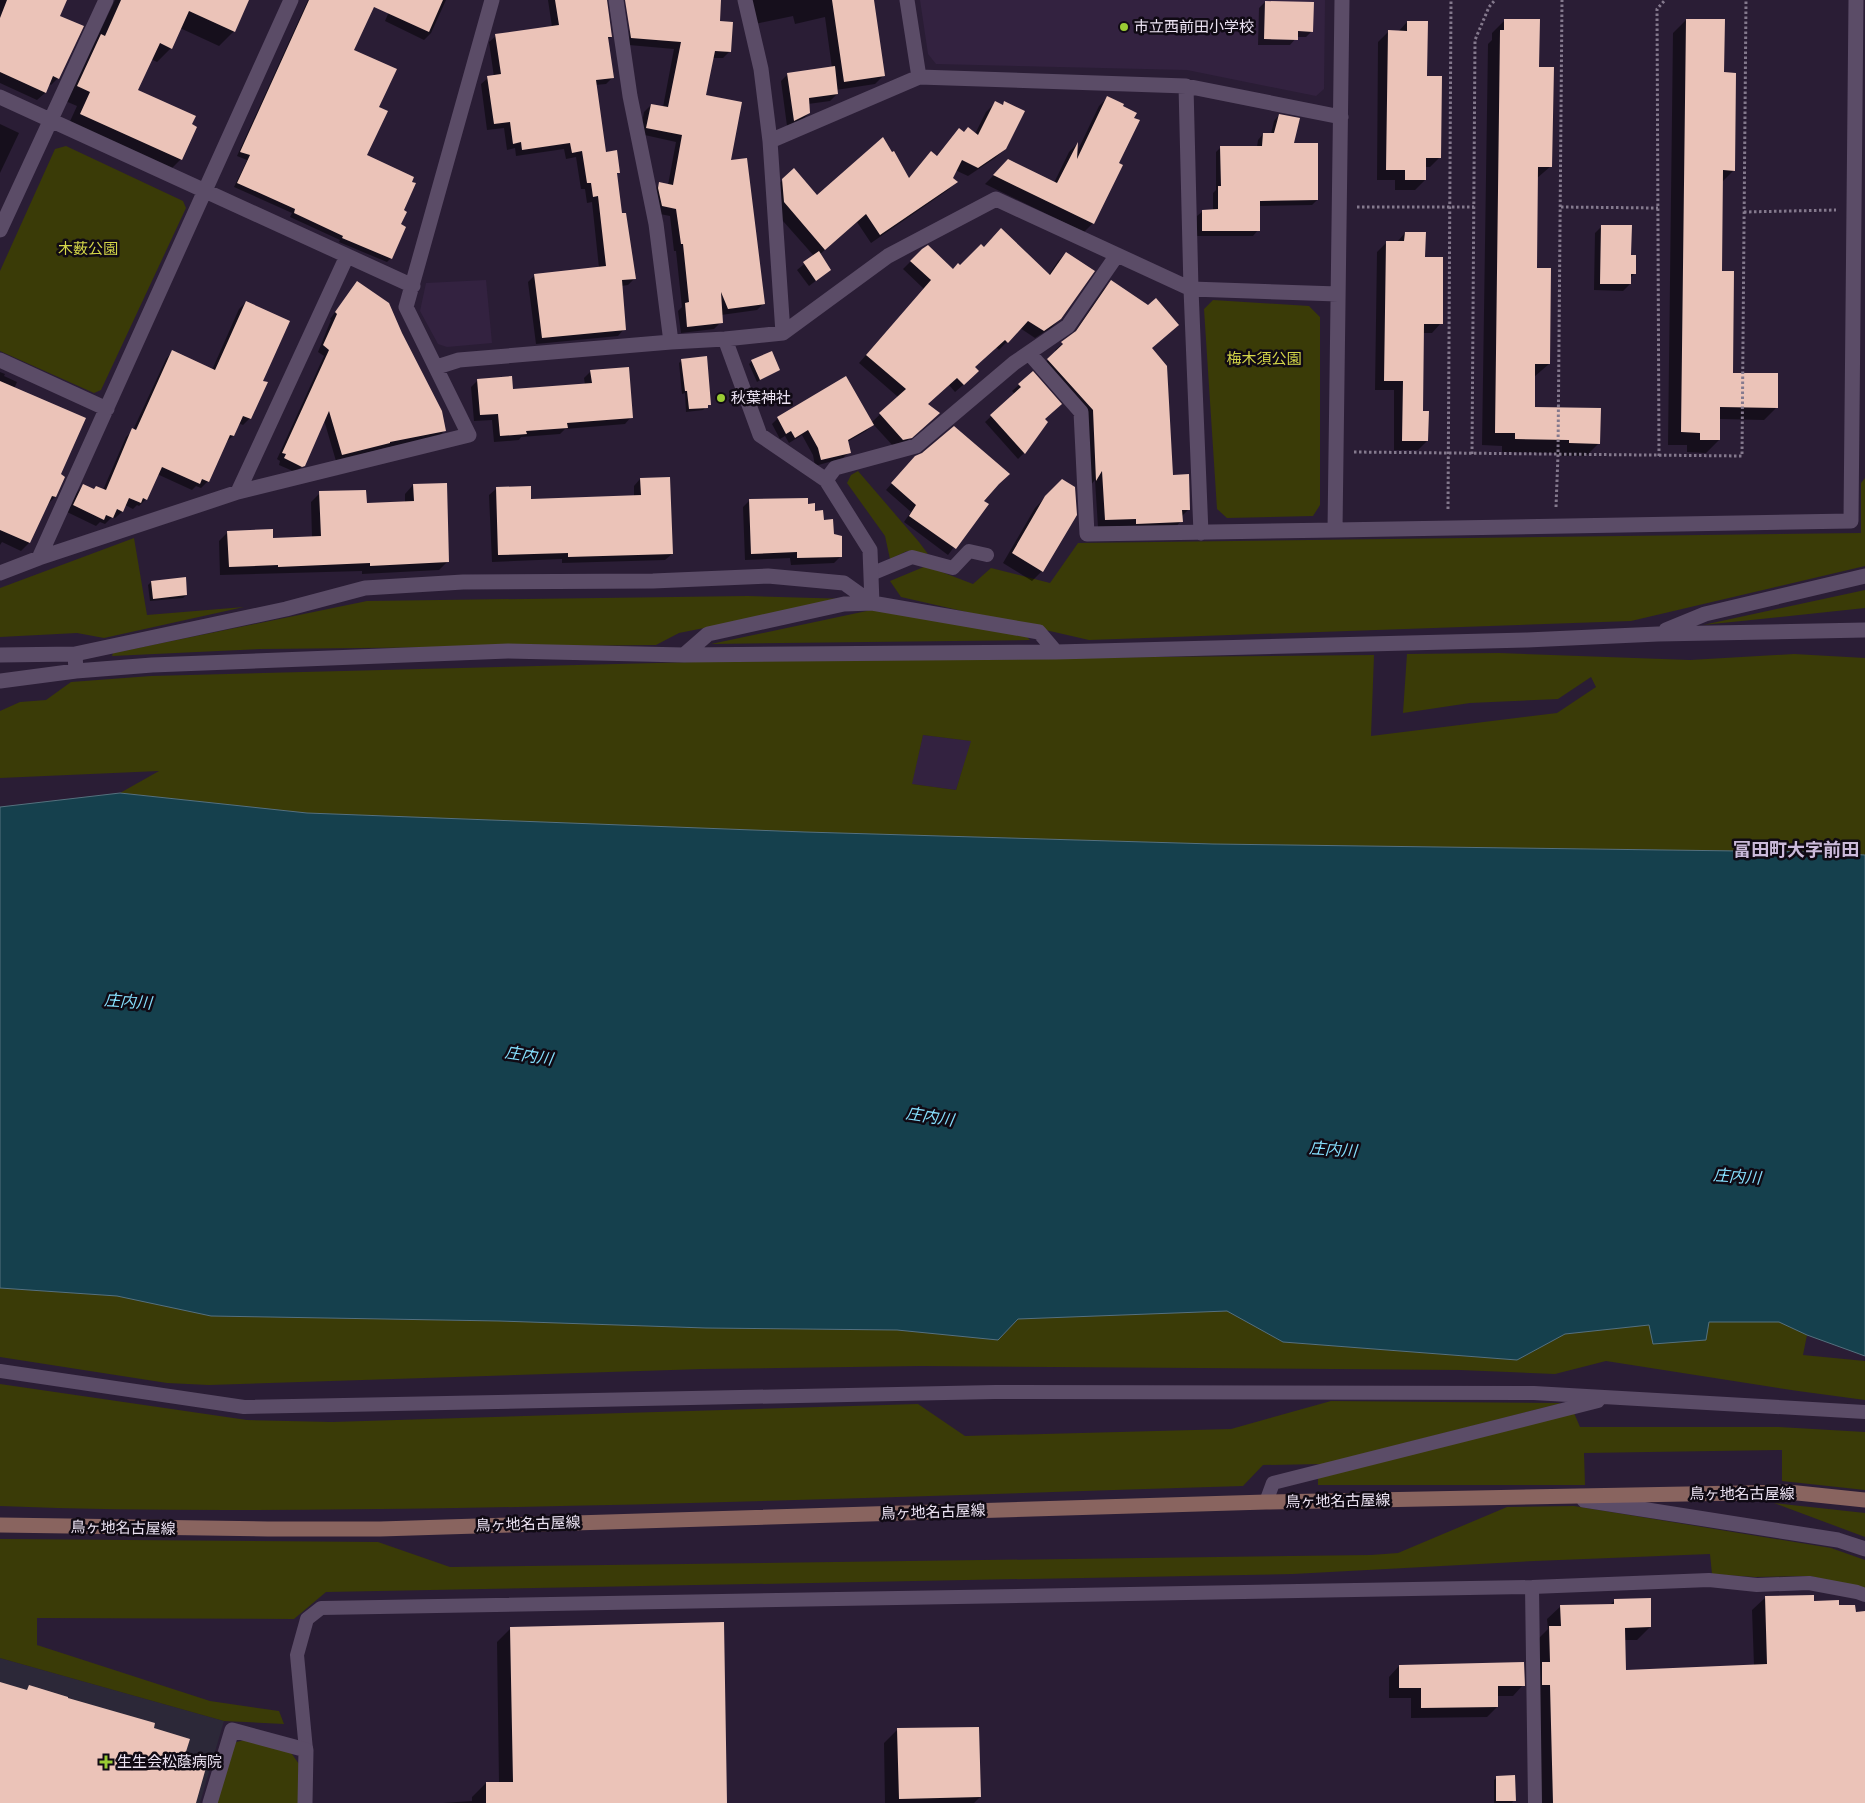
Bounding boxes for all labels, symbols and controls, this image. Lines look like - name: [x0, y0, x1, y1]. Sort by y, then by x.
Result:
- place label: 市立西前田小学校: [1134, 17, 1254, 35]
- marker: 市立西前田小学校: [1118, 21, 1130, 33]
- park label: 木薮公園: [58, 239, 118, 257]
- park label: 梅木須公園: [1226, 349, 1302, 367]
- place label: 秋葉神社: [731, 388, 791, 406]
- marker: 秋葉神社: [715, 392, 727, 404]
- district label: 富田町大字前田: [1733, 838, 1859, 860]
- water label: 庄内川: [103, 989, 155, 1012]
- water label: 庄内川: [504, 1041, 556, 1068]
- water label: 庄内川: [905, 1102, 957, 1129]
- water label: 庄内川: [1308, 1137, 1360, 1160]
- water label: 庄内川: [1712, 1164, 1764, 1187]
- street label: 鳥ヶ地名古屋線: [1689, 1484, 1795, 1502]
- street label: 鳥ヶ地名古屋線: [1285, 1490, 1391, 1510]
- street label: 鳥ヶ地名古屋線: [880, 1500, 986, 1522]
- street label: 鳥ヶ地名古屋線: [475, 1512, 581, 1534]
- street label: 鳥ヶ地名古屋線: [70, 1517, 176, 1537]
- place label: 生生会松蔭病院: [117, 1752, 222, 1770]
- marker: 生生会松蔭病院: [99, 1755, 113, 1769]

